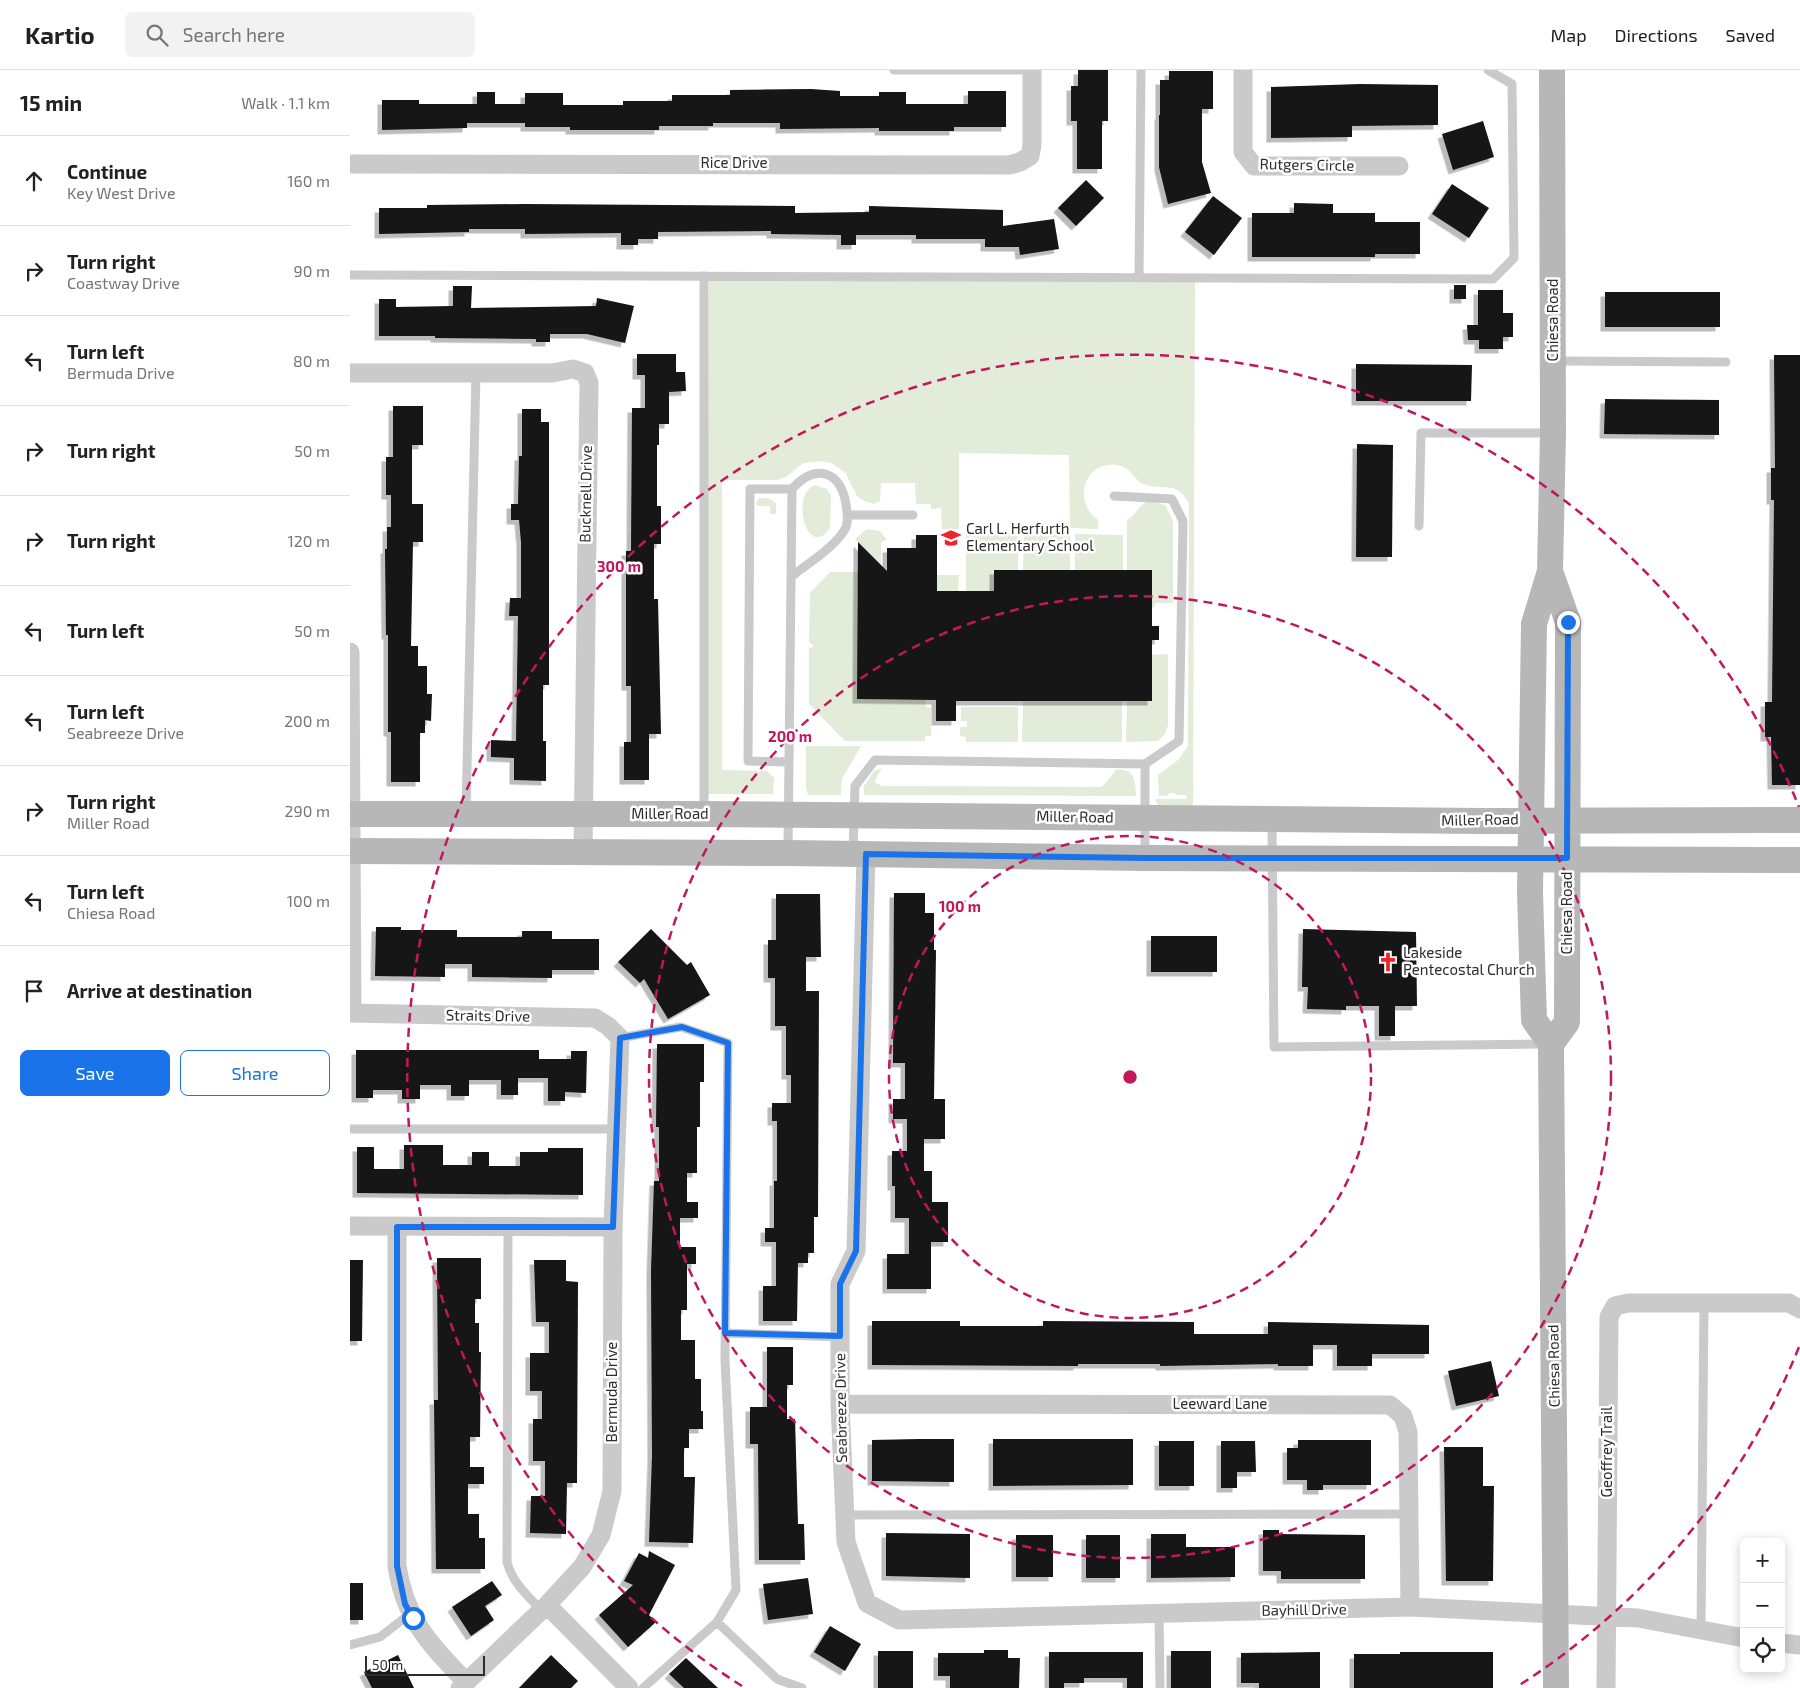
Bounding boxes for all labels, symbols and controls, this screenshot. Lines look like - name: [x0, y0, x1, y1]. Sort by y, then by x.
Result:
- search box: [125, 12, 475, 57]
- text: Kartio: [25, 20, 95, 49]
- icon: search: [143, 21, 171, 49]
- text: Search here: [183, 23, 285, 46]
- text: Map: [1550, 24, 1587, 46]
- text: Directions: [1615, 24, 1698, 46]
- text: Saved: [1726, 24, 1775, 46]
- text: 15 min: [20, 90, 82, 115]
- text: Walk · 1.1 km: [241, 93, 330, 112]
- street label: Rice Drive: [700, 153, 768, 171]
- street label: Rutgers Circle: [1259, 154, 1355, 174]
- text: Continue: [67, 160, 147, 183]
- icon: ahead: [20, 167, 48, 195]
- text: 160 m: [287, 171, 330, 190]
- text: Key West Drive: [67, 183, 176, 202]
- text: Turn right: [67, 250, 155, 273]
- icon: right: [20, 257, 48, 285]
- text: 90 m: [294, 261, 330, 280]
- text: Coastway Drive: [67, 273, 180, 292]
- street label: Chiesa Road: [1543, 279, 1561, 361]
- text: Turn left: [67, 340, 144, 363]
- icon: left: [20, 347, 48, 375]
- text: 80 m: [293, 351, 330, 370]
- text: Bermuda Drive: [67, 363, 175, 382]
- icon: right: [20, 437, 48, 465]
- text: Turn right: [67, 439, 155, 462]
- text: 50 m: [294, 441, 330, 460]
- street label: Bucknell Drive: [575, 445, 595, 543]
- place label: Carl L. Herfurth Elementary School: [966, 519, 1094, 554]
- icon: right: [20, 527, 48, 555]
- school or university icon: Carl L. Herfurth Elementary School: [940, 527, 962, 549]
- text: Turn right: [67, 529, 155, 552]
- text: 120 m: [287, 531, 330, 550]
- text: 300 m: [597, 557, 641, 575]
- route end: [1557, 611, 1580, 634]
- icon: left: [20, 617, 48, 645]
- text: Turn left: [67, 619, 144, 642]
- text: 50 m: [294, 621, 330, 640]
- text: Turn left: [67, 700, 144, 723]
- icon: left: [20, 707, 48, 735]
- text: 200 m: [284, 711, 330, 730]
- text: Seabreeze Drive: [67, 723, 184, 742]
- text: 200 m: [768, 727, 812, 745]
- text: Turn right: [67, 790, 155, 813]
- icon: right: [20, 797, 48, 825]
- text: 290 m: [285, 801, 330, 820]
- street label: Miller Road: [631, 804, 709, 822]
- street label: Miller Road: [1036, 806, 1114, 826]
- street label: Miller Road: [1441, 809, 1519, 829]
- text: Miller Road: [67, 813, 150, 832]
- street label: Chiesa Road: [1557, 872, 1575, 954]
- text: Turn left: [67, 880, 144, 903]
- icon: left: [20, 887, 48, 915]
- text: 100 m: [287, 891, 330, 910]
- text: 100 m: [939, 897, 981, 915]
- text: Chiesa Road: [67, 903, 155, 922]
- place label: Lakeside Pentecostal Church: [1403, 943, 1535, 978]
- church icon: Lakeside Pentecostal Church: [1377, 951, 1399, 973]
- icon: arrive: [20, 977, 48, 1005]
- text: Arrive at destination: [67, 979, 252, 1002]
- street label: Straits Drive: [446, 1005, 530, 1025]
- button: Save: [20, 1050, 170, 1096]
- button: Share: [180, 1050, 330, 1096]
- centre of rings: [1121, 1068, 1139, 1086]
- street label: Chiesa Road: [1543, 1324, 1563, 1408]
- street label: Bermuda Drive: [602, 1342, 620, 1442]
- street label: Seabreeze Drive: [830, 1353, 850, 1463]
- street label: Leeward Lane: [1173, 1394, 1267, 1412]
- street label: Geoffrey Trail: [1597, 1406, 1615, 1497]
- map controls: [1740, 1538, 1785, 1673]
- button: +: [1740, 1538, 1785, 1583]
- button: −: [1740, 1583, 1785, 1628]
- street label: Bayhill Drive: [1261, 1599, 1347, 1619]
- route start: [402, 1607, 425, 1630]
- button: locate: [1740, 1628, 1785, 1673]
- scale bar: [365, 1653, 485, 1676]
- text: 50 m: [372, 1656, 403, 1673]

